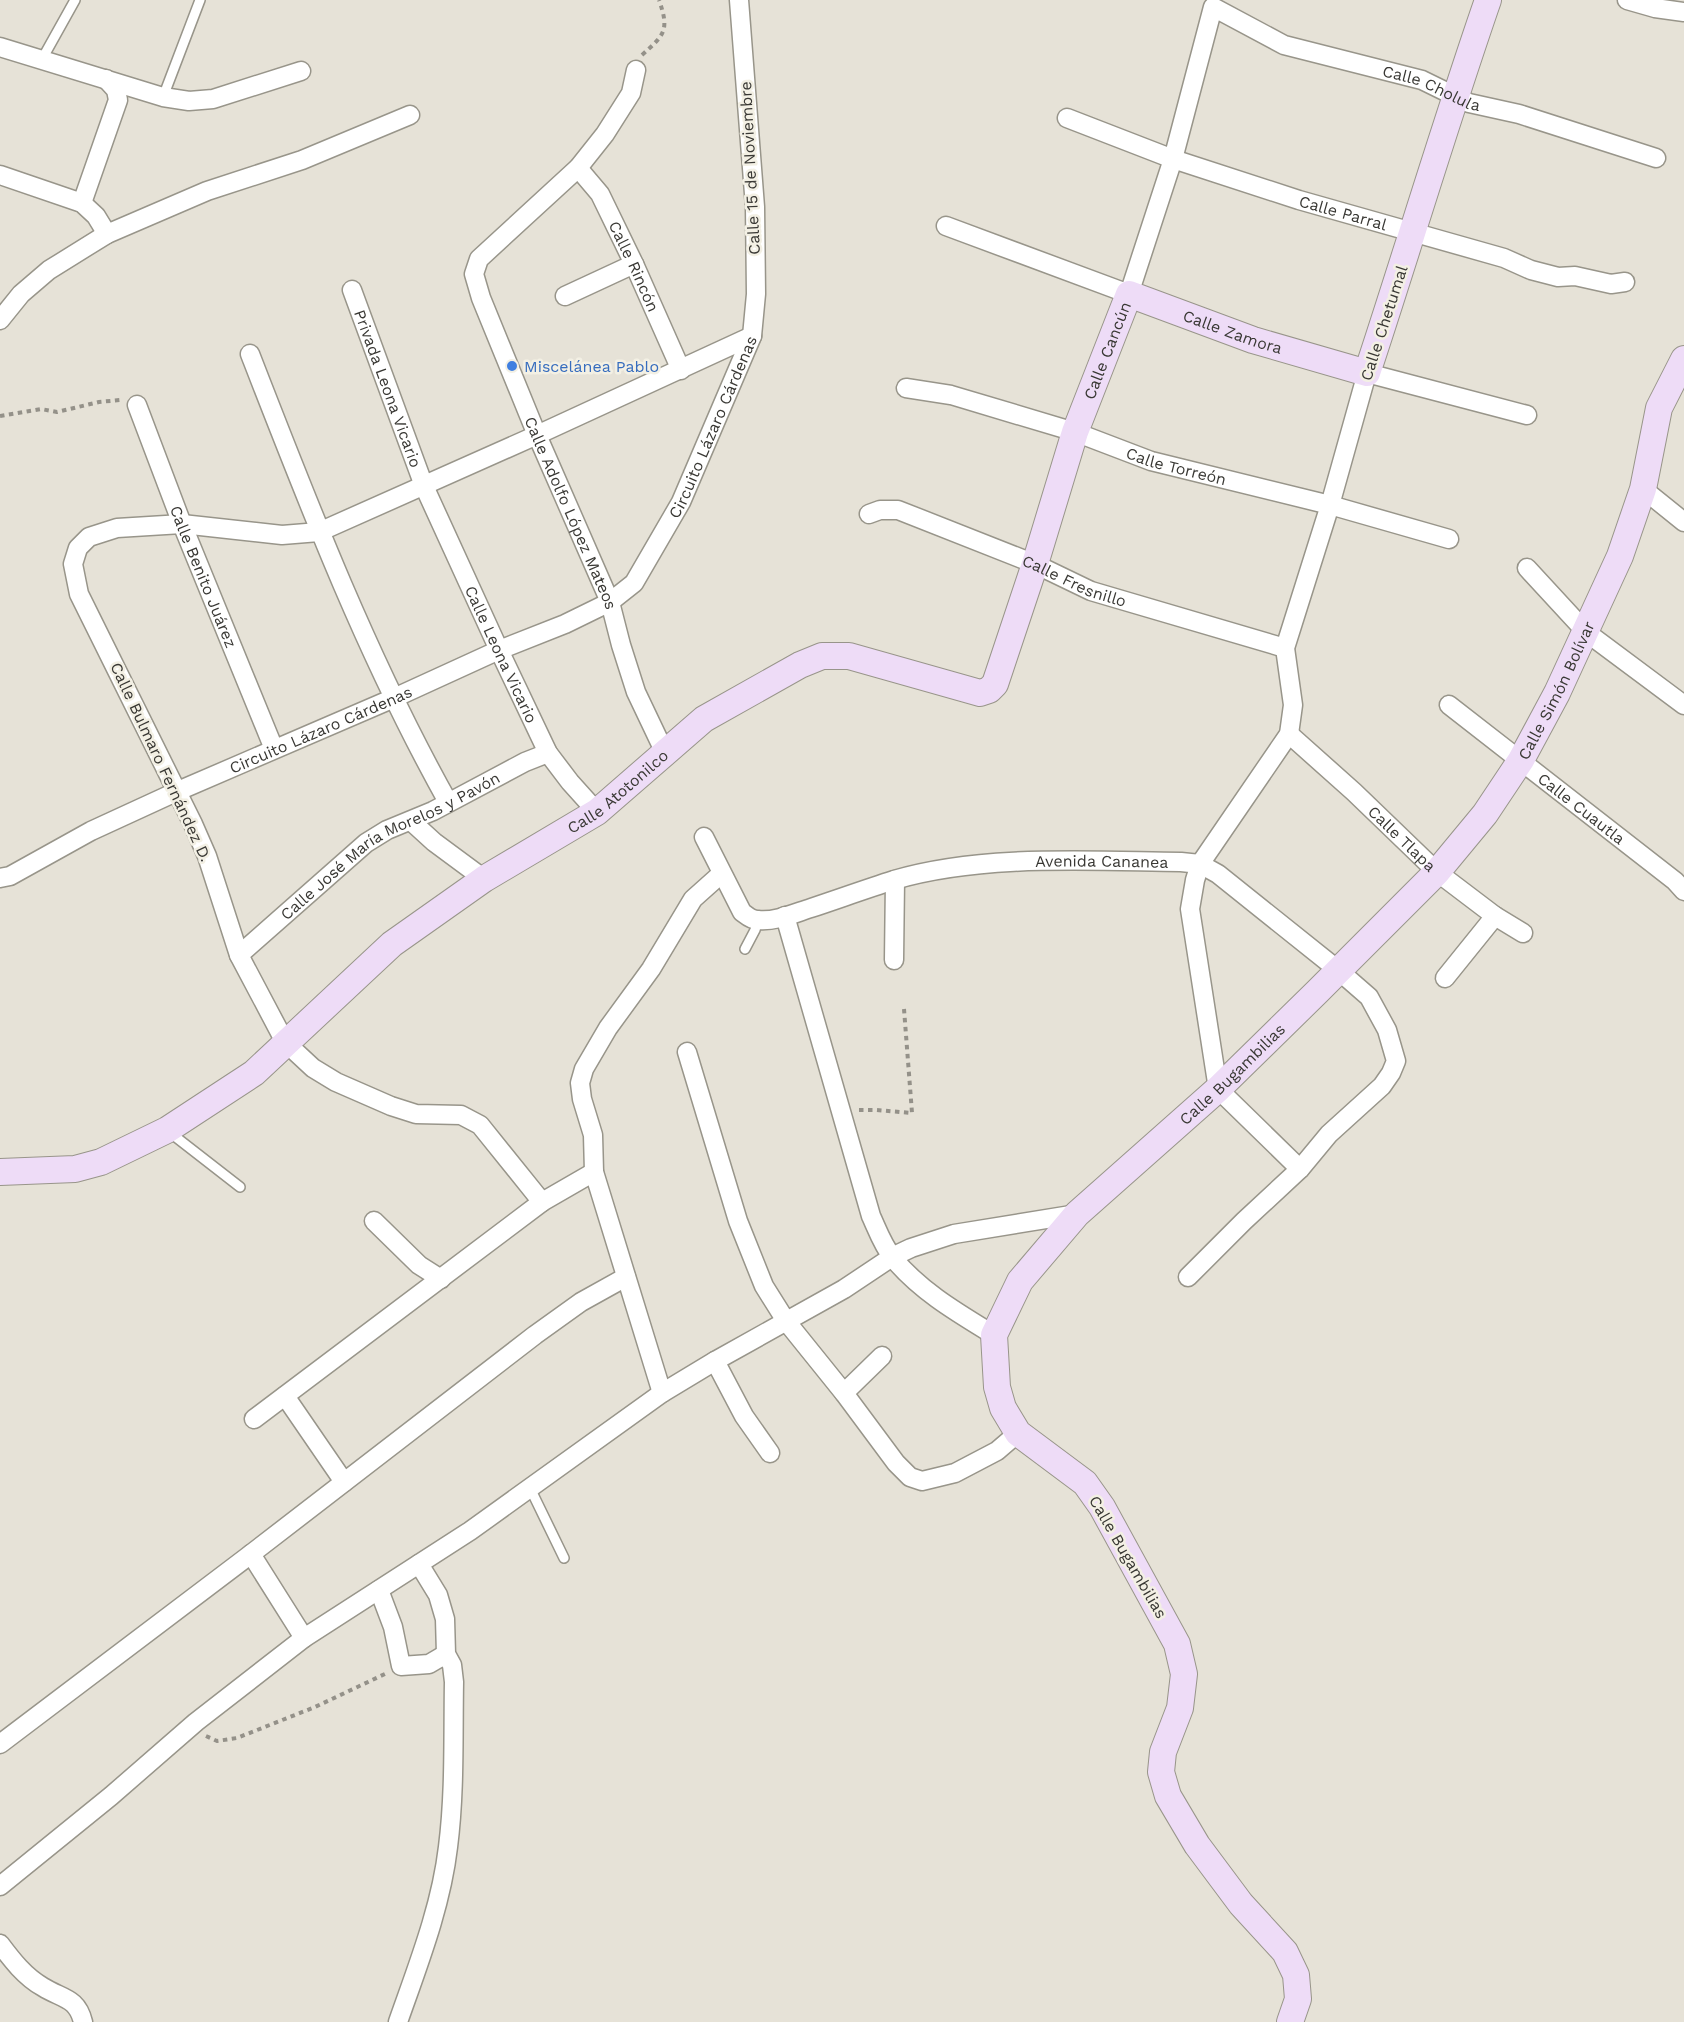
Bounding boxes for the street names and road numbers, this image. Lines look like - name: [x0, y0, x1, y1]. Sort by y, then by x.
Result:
- street label: Calle Cholula: [1381, 61, 1482, 115]
- street label: Calle 15 de Noviembre: [736, 81, 764, 255]
- street label: Calle Parral: [1297, 191, 1389, 234]
- street label: Calle Rincón: [605, 218, 663, 314]
- street label: Calle Chetumal: [1356, 263, 1412, 383]
- street label: Calle Cancún: [1079, 299, 1135, 402]
- street label: Calle Zamora: [1180, 305, 1285, 357]
- street label: Privada Leona Vicario: [351, 307, 426, 470]
- street label: Circuito Lázaro Cárdenas: [664, 333, 761, 522]
- street label: Calle Adolfo López Mateos: [521, 414, 621, 611]
- street label: Calle Torreón: [1123, 443, 1228, 489]
- street label: Calle Benito Juárez: [166, 503, 241, 650]
- street label: Calle Fresnillo: [1020, 551, 1129, 610]
- street label: Calle Leona Vicario: [461, 583, 542, 726]
- street label: Calle Simón Bolívar: [1514, 618, 1598, 763]
- street label: Calle Bulmaro Fernández D.: [106, 659, 216, 865]
- street label: Circuito Lázaro Cárdenas: [226, 682, 415, 777]
- street label: Calle Atotonilco: [563, 745, 672, 837]
- street label: Calle José María Morelos y Pavón: [276, 768, 503, 924]
- street label: Calle Cuautla: [1534, 768, 1629, 848]
- street label: Calle Tlapa: [1364, 802, 1440, 875]
- street label: Avenida Cananea: [1035, 851, 1169, 871]
- street label: Calle Bugambilias: [1175, 1019, 1289, 1129]
- street label: Calle Bugambilias: [1085, 1492, 1171, 1622]

